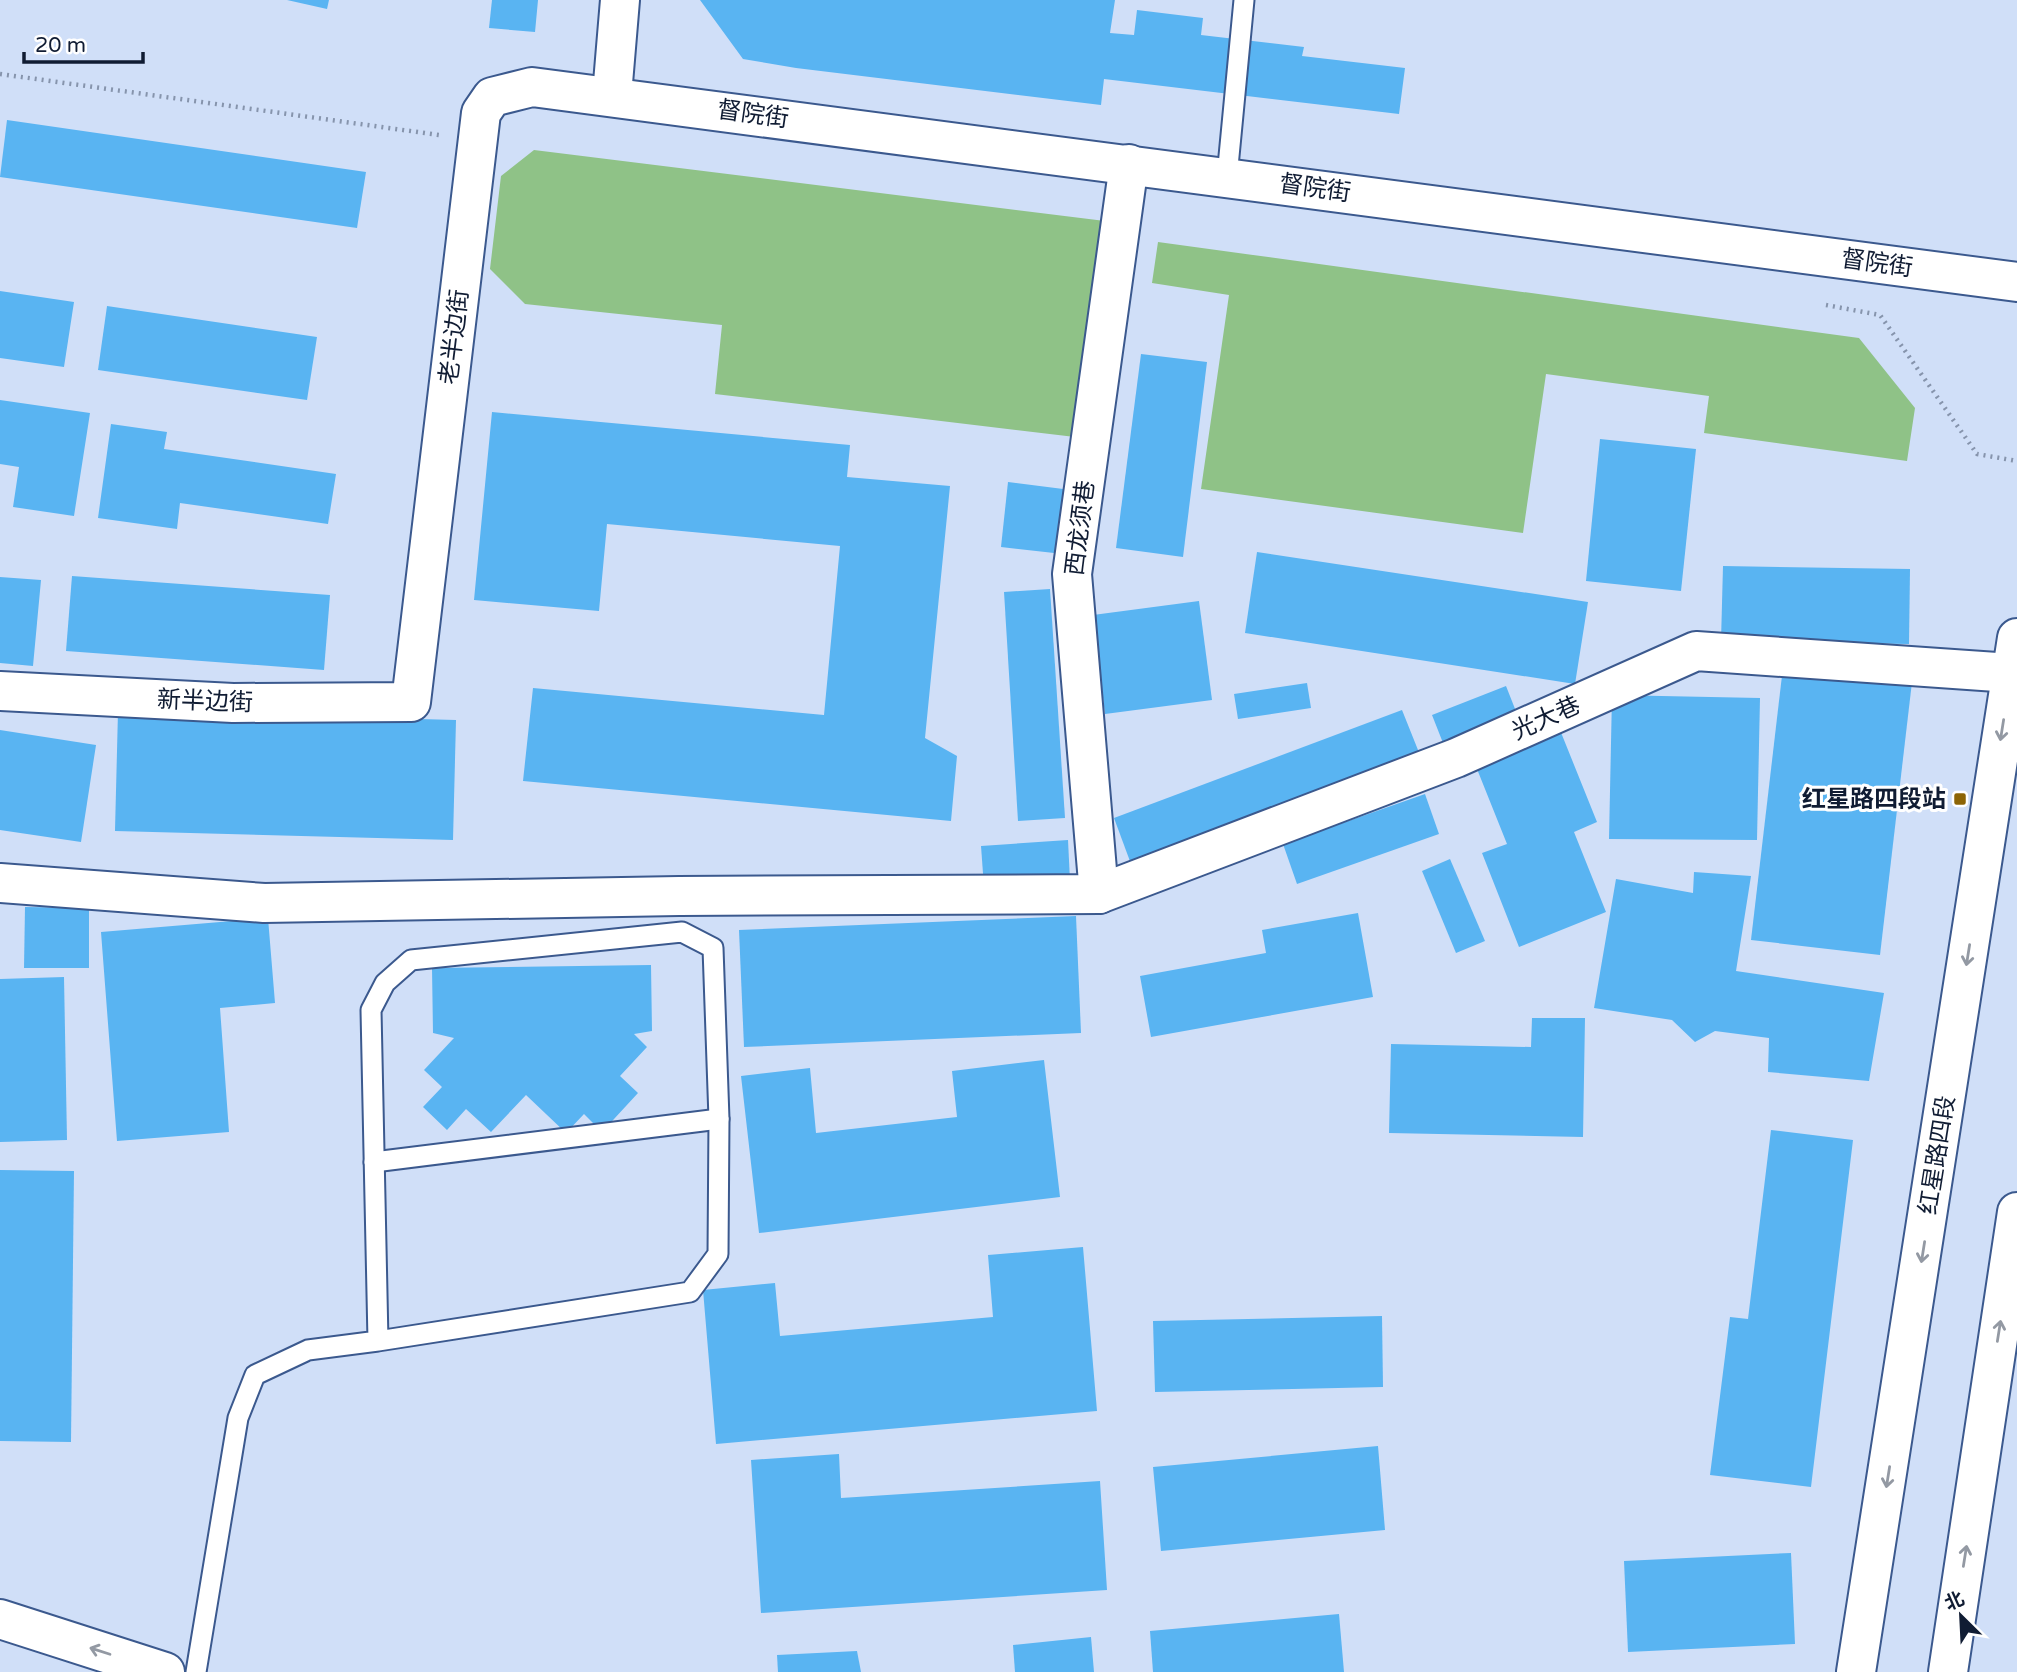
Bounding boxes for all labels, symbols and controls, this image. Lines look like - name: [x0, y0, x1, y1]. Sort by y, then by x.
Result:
- scale bar: [24, 21, 144, 65]
- text: 20 m: [35, 33, 86, 58]
- street label: 督院街: [715, 95, 791, 134]
- street label: 督院街: [1277, 169, 1353, 208]
- street label: 督院街: [1839, 244, 1915, 283]
- street label: 老半边街: [434, 288, 475, 386]
- street label: 西龙须巷: [1060, 479, 1101, 577]
- street label: 新半边街: [157, 685, 253, 718]
- street label: 光大巷: [1507, 691, 1585, 746]
- one-way arrow: [1996, 718, 2009, 741]
- place label: 红星路四段站: [1802, 785, 1946, 814]
- marker: 红星路四段站: [1952, 791, 1968, 807]
- one-way arrow: [1961, 943, 1974, 966]
- street label: 红星路四段: [1914, 1094, 1961, 1217]
- one-way arrow: [1916, 1240, 1929, 1263]
- one-way arrow: [1993, 1320, 2006, 1343]
- one-way arrow: [1881, 1465, 1894, 1488]
- one-way arrow: [1959, 1545, 1972, 1568]
- north arrow: [1926, 1581, 1996, 1651]
- text: 北: [1941, 1587, 1968, 1615]
- one-way arrow: [89, 1644, 111, 1656]

